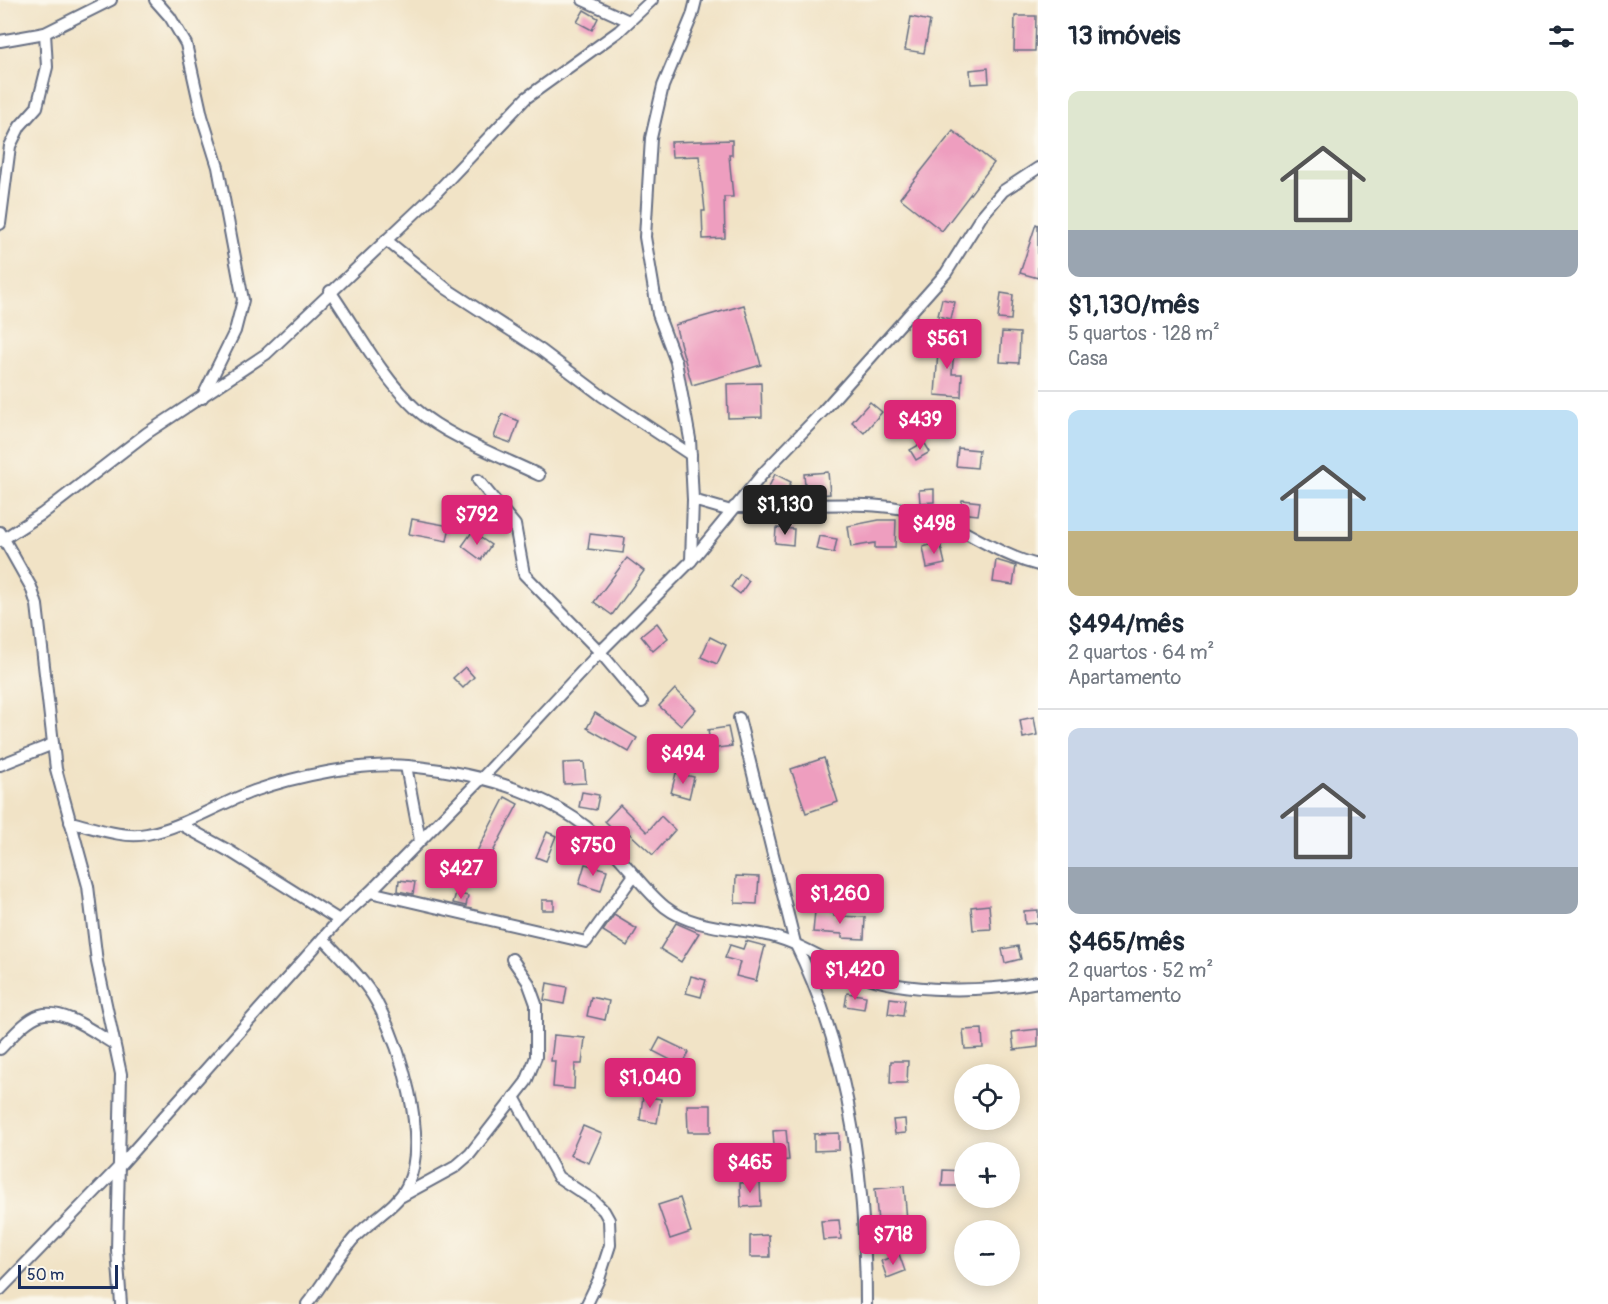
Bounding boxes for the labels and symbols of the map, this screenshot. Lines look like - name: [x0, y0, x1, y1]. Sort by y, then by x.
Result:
- pin: $561: [911, 319, 983, 370]
- pin: $439: [884, 400, 956, 451]
- pin: $1,130: [736, 485, 834, 536]
- pin: $792: [441, 495, 513, 546]
- pin: $498: [898, 504, 970, 555]
- pin: $494: [647, 734, 719, 785]
- pin: $750: [557, 826, 629, 877]
- pin: $427: [425, 849, 497, 900]
- pin: $1,260: [791, 874, 889, 925]
- pin: $1,420: [806, 950, 904, 1001]
- pin: $1,040: [601, 1058, 699, 1109]
- pin: $465: [714, 1143, 786, 1194]
- pin: $718: [857, 1215, 929, 1266]
- scale bar: [18, 1262, 118, 1290]

